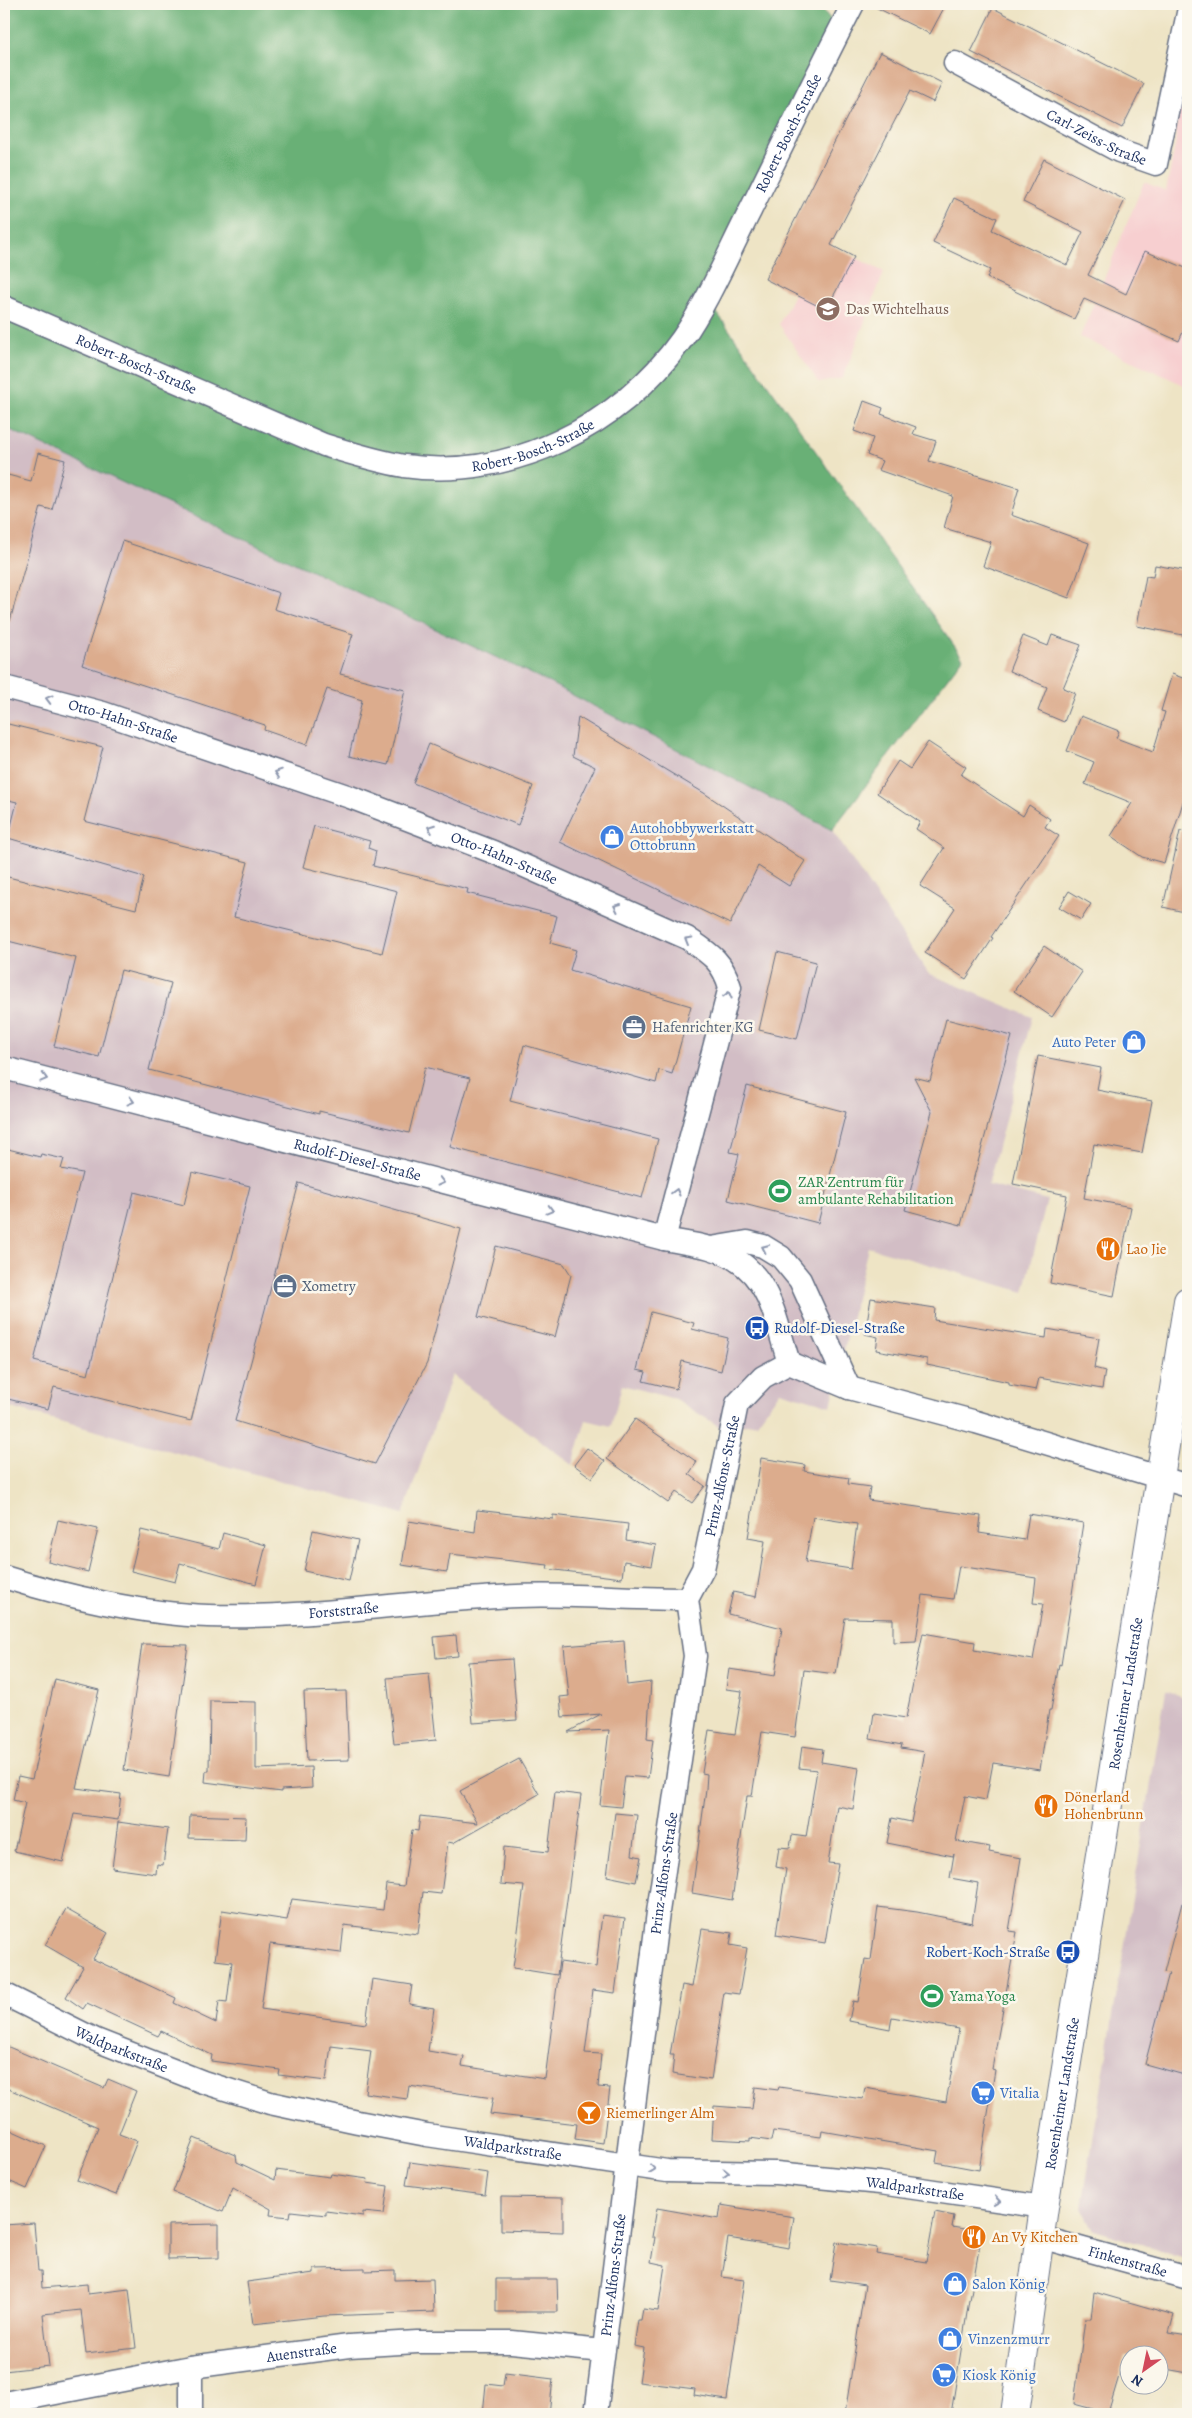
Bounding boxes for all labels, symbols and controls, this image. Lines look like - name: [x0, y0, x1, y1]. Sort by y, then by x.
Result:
- street label: Robert-Bosch-Straße: [751, 70, 826, 196]
- street label: Carl-Zeiss-Straße: [1043, 104, 1150, 170]
- school or university icon: Das Wichtelhaus: [815, 296, 841, 322]
- place label: Das Wichtelhaus: [846, 299, 949, 319]
- street label: Robert-Bosch-Straße: [73, 329, 200, 399]
- street label: Robert-Bosch-Straße: [470, 414, 598, 476]
- street label: Otto-Hahn-Straße: [66, 694, 181, 748]
- one-way arrow: [46, 695, 54, 705]
- one-way arrow: [275, 769, 283, 779]
- place label: Autohobbywerkstatt Ottobrunn: [629, 818, 754, 855]
- one-way arrow: [427, 824, 436, 834]
- shop icon: Autohobbywerkstatt Ottobrunn: [599, 824, 625, 850]
- street label: Otto-Hahn-Straße: [448, 827, 561, 889]
- one-way arrow: [613, 903, 622, 913]
- one-way arrow: [685, 936, 694, 946]
- one-way arrow: [722, 990, 733, 999]
- office icon: Hafenrichter KG: [621, 1014, 647, 1040]
- place label: Hafenrichter KG: [652, 1017, 754, 1037]
- shop icon: Auto Peter: [1121, 1029, 1147, 1055]
- place label: Auto Peter: [1051, 1032, 1116, 1052]
- one-way arrow: [39, 1072, 48, 1083]
- one-way arrow: [127, 1095, 136, 1106]
- street label: Rudolf-Diesel-Straße: [291, 1133, 424, 1186]
- place label: ZAR Zentrum für ambulante Rehabilitation: [798, 1172, 954, 1209]
- one-way arrow: [436, 1176, 444, 1186]
- sports icon: ZAR Zentrum für ambulante Rehabilitation: [767, 1178, 793, 1204]
- one-way arrow: [671, 1189, 681, 1197]
- one-way arrow: [545, 1204, 554, 1215]
- restaurant icon: Lao Jie: [1095, 1236, 1121, 1262]
- place label: Lao Jie: [1126, 1239, 1167, 1259]
- one-way arrow: [761, 1244, 770, 1254]
- office icon: Xometry: [272, 1273, 298, 1299]
- place label: Xometry: [302, 1276, 356, 1296]
- bus stop icon: Rudolf-Diesel-Straße: [744, 1315, 770, 1341]
- place label: Rudolf-Diesel-Straße: [774, 1318, 905, 1338]
- street label: Prinz-Alfons-Straße: [700, 1413, 744, 1539]
- street label: Forststraße: [308, 1597, 380, 1623]
- street label: Rosenheimer Landstraße: [1104, 1615, 1148, 1771]
- place label: Dönerland Hohenbrunn: [1064, 1787, 1143, 1824]
- restaurant icon: Dönerland Hohenbrunn: [1033, 1793, 1059, 1819]
- street label: Prinz-Alfons-Straße: [645, 1810, 682, 1936]
- bus stop icon: Robert-Koch-Straße: [1055, 1939, 1081, 1965]
- place label: Robert-Koch-Straße: [926, 1942, 1050, 1962]
- sports icon: Yama Yoga: [919, 1983, 945, 2009]
- place label: Yama Yoga: [949, 1986, 1016, 2006]
- street label: Rosenheimer Landstraße: [1040, 2015, 1084, 2171]
- street label: Waldparkstraße: [71, 2021, 171, 2077]
- supermarket icon: Vitalia: [970, 2080, 996, 2106]
- place label: Vitalia: [999, 2083, 1040, 2103]
- bar icon: Riemerlinger Alm: [576, 2100, 602, 2126]
- place label: Riemerlinger Alm: [606, 2103, 715, 2123]
- street label: Waldparkstraße: [461, 2130, 563, 2165]
- one-way arrow: [649, 2163, 657, 2174]
- one-way arrow: [722, 2167, 730, 2178]
- street label: Waldparkstraße: [864, 2172, 966, 2205]
- one-way arrow: [994, 2195, 1002, 2206]
- street label: Prinz-Alfons-Straße: [596, 2212, 631, 2338]
- restaurant icon: An Vy Kitchen: [961, 2224, 987, 2250]
- place label: An Vy Kitchen: [991, 2227, 1078, 2247]
- street label: Finkenstraße: [1086, 2241, 1170, 2282]
- shop icon: Salon König: [942, 2271, 968, 2297]
- place label: Salon König: [972, 2274, 1046, 2294]
- shop icon: Vinzenzmurr: [937, 2326, 963, 2352]
- place label: Vinzenzmurr: [967, 2329, 1050, 2349]
- street label: Auenstraße: [264, 2338, 338, 2367]
- north arrow: [1120, 2346, 1170, 2396]
- supermarket icon: Kiosk König: [931, 2362, 957, 2388]
- place label: Kiosk König: [962, 2365, 1036, 2385]
- text: N: [1128, 2370, 1147, 2391]

